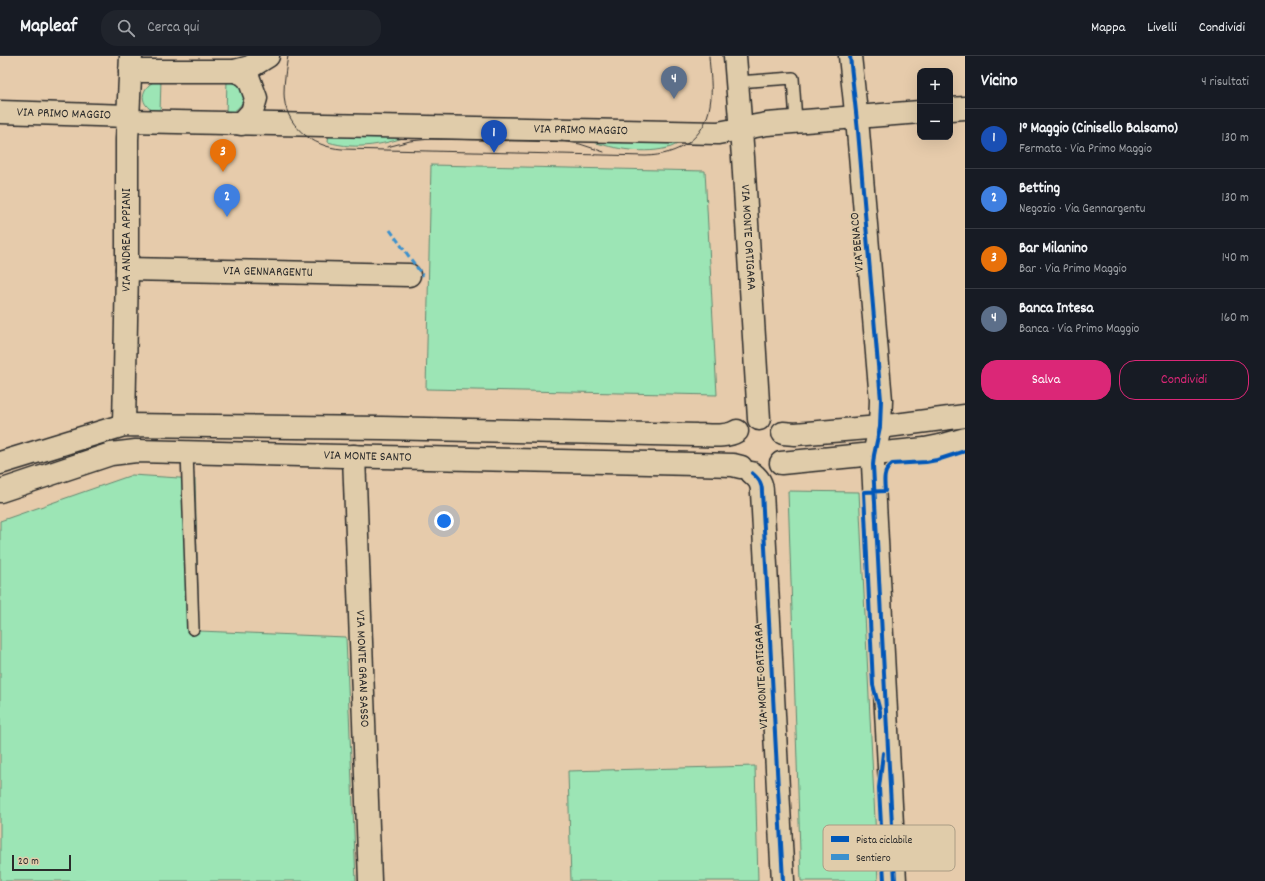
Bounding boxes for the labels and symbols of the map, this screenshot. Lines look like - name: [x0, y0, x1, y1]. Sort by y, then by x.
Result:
- pin: 4: [661, 66, 687, 99]
- street label: VIA PRIMO MAGGIO: [17, 103, 111, 125]
- pin: 1: [481, 120, 507, 153]
- street label: VIA PRIMO MAGGIO: [534, 120, 628, 141]
- pin: 3: [210, 139, 236, 172]
- pin: 2: [214, 184, 240, 217]
- street label: VIA MONTE ORTIGARA: [735, 184, 761, 291]
- street label: VIA ANDREA APPIANI: [117, 188, 137, 292]
- street label: VIA BENACO: [846, 211, 870, 273]
- street label: VIA GENNARGENTU: [223, 262, 313, 282]
- street label: VIA MONTE SANTO: [324, 446, 412, 467]
- your location: [434, 511, 454, 531]
- street label: VIA MONTE GRAN SASSO: [350, 610, 374, 728]
- street label: VIA MONTE ORTIGARA: [750, 623, 774, 729]
- legend: [823, 825, 955, 871]
- text: Pista ciclabile: [856, 833, 912, 849]
- text: Sentiero: [856, 851, 891, 867]
- scale bar: [12, 853, 71, 872]

